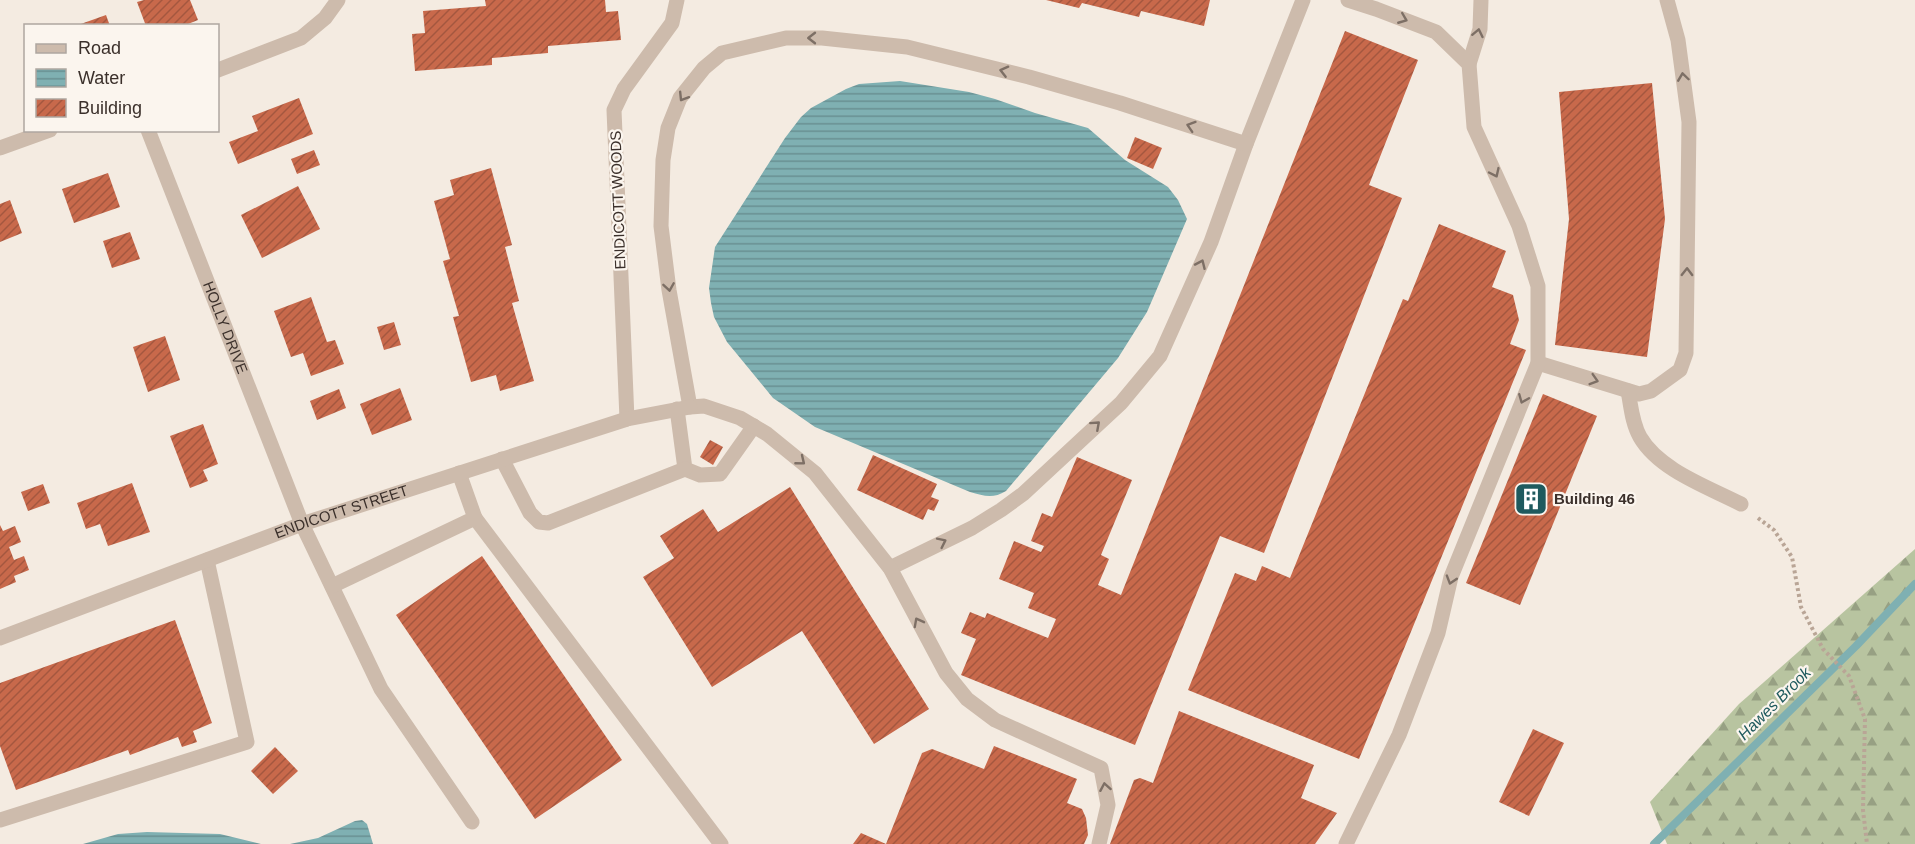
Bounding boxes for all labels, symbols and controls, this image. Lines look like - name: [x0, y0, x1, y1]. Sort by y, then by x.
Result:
- one-way arrow: [1398, 12, 1408, 25]
- legend: [24, 24, 219, 132]
- one-way arrow: [1471, 28, 1484, 38]
- one-way arrow: [808, 32, 817, 44]
- text: Road: [78, 38, 121, 58]
- one-way arrow: [999, 66, 1009, 79]
- text: Water: [78, 68, 125, 88]
- one-way arrow: [1678, 72, 1690, 82]
- one-way arrow: [680, 90, 691, 101]
- text: Building: [78, 98, 142, 118]
- one-way arrow: [1186, 121, 1197, 133]
- street label: ENDICOTT WOODS: [607, 130, 628, 270]
- one-way arrow: [1488, 167, 1500, 178]
- one-way arrow: [1194, 259, 1206, 270]
- one-way arrow: [1681, 267, 1694, 276]
- street label: HOLLY DRIVE: [200, 279, 251, 376]
- one-way arrow: [662, 282, 675, 292]
- one-way arrow: [1588, 373, 1599, 385]
- one-way arrow: [1518, 393, 1530, 404]
- one-way arrow: [1089, 421, 1100, 432]
- one-way arrow: [794, 454, 805, 465]
- street label: ENDICOTT STREET: [272, 481, 410, 542]
- building icon: Building 46: [1513, 481, 1549, 517]
- place label: Building 46: [1554, 490, 1635, 507]
- one-way arrow: [936, 538, 947, 550]
- one-way arrow: [1446, 574, 1458, 585]
- one-way arrow: [914, 617, 926, 628]
- water label: Hawes Brook: [1735, 663, 1815, 743]
- one-way arrow: [1099, 782, 1111, 791]

